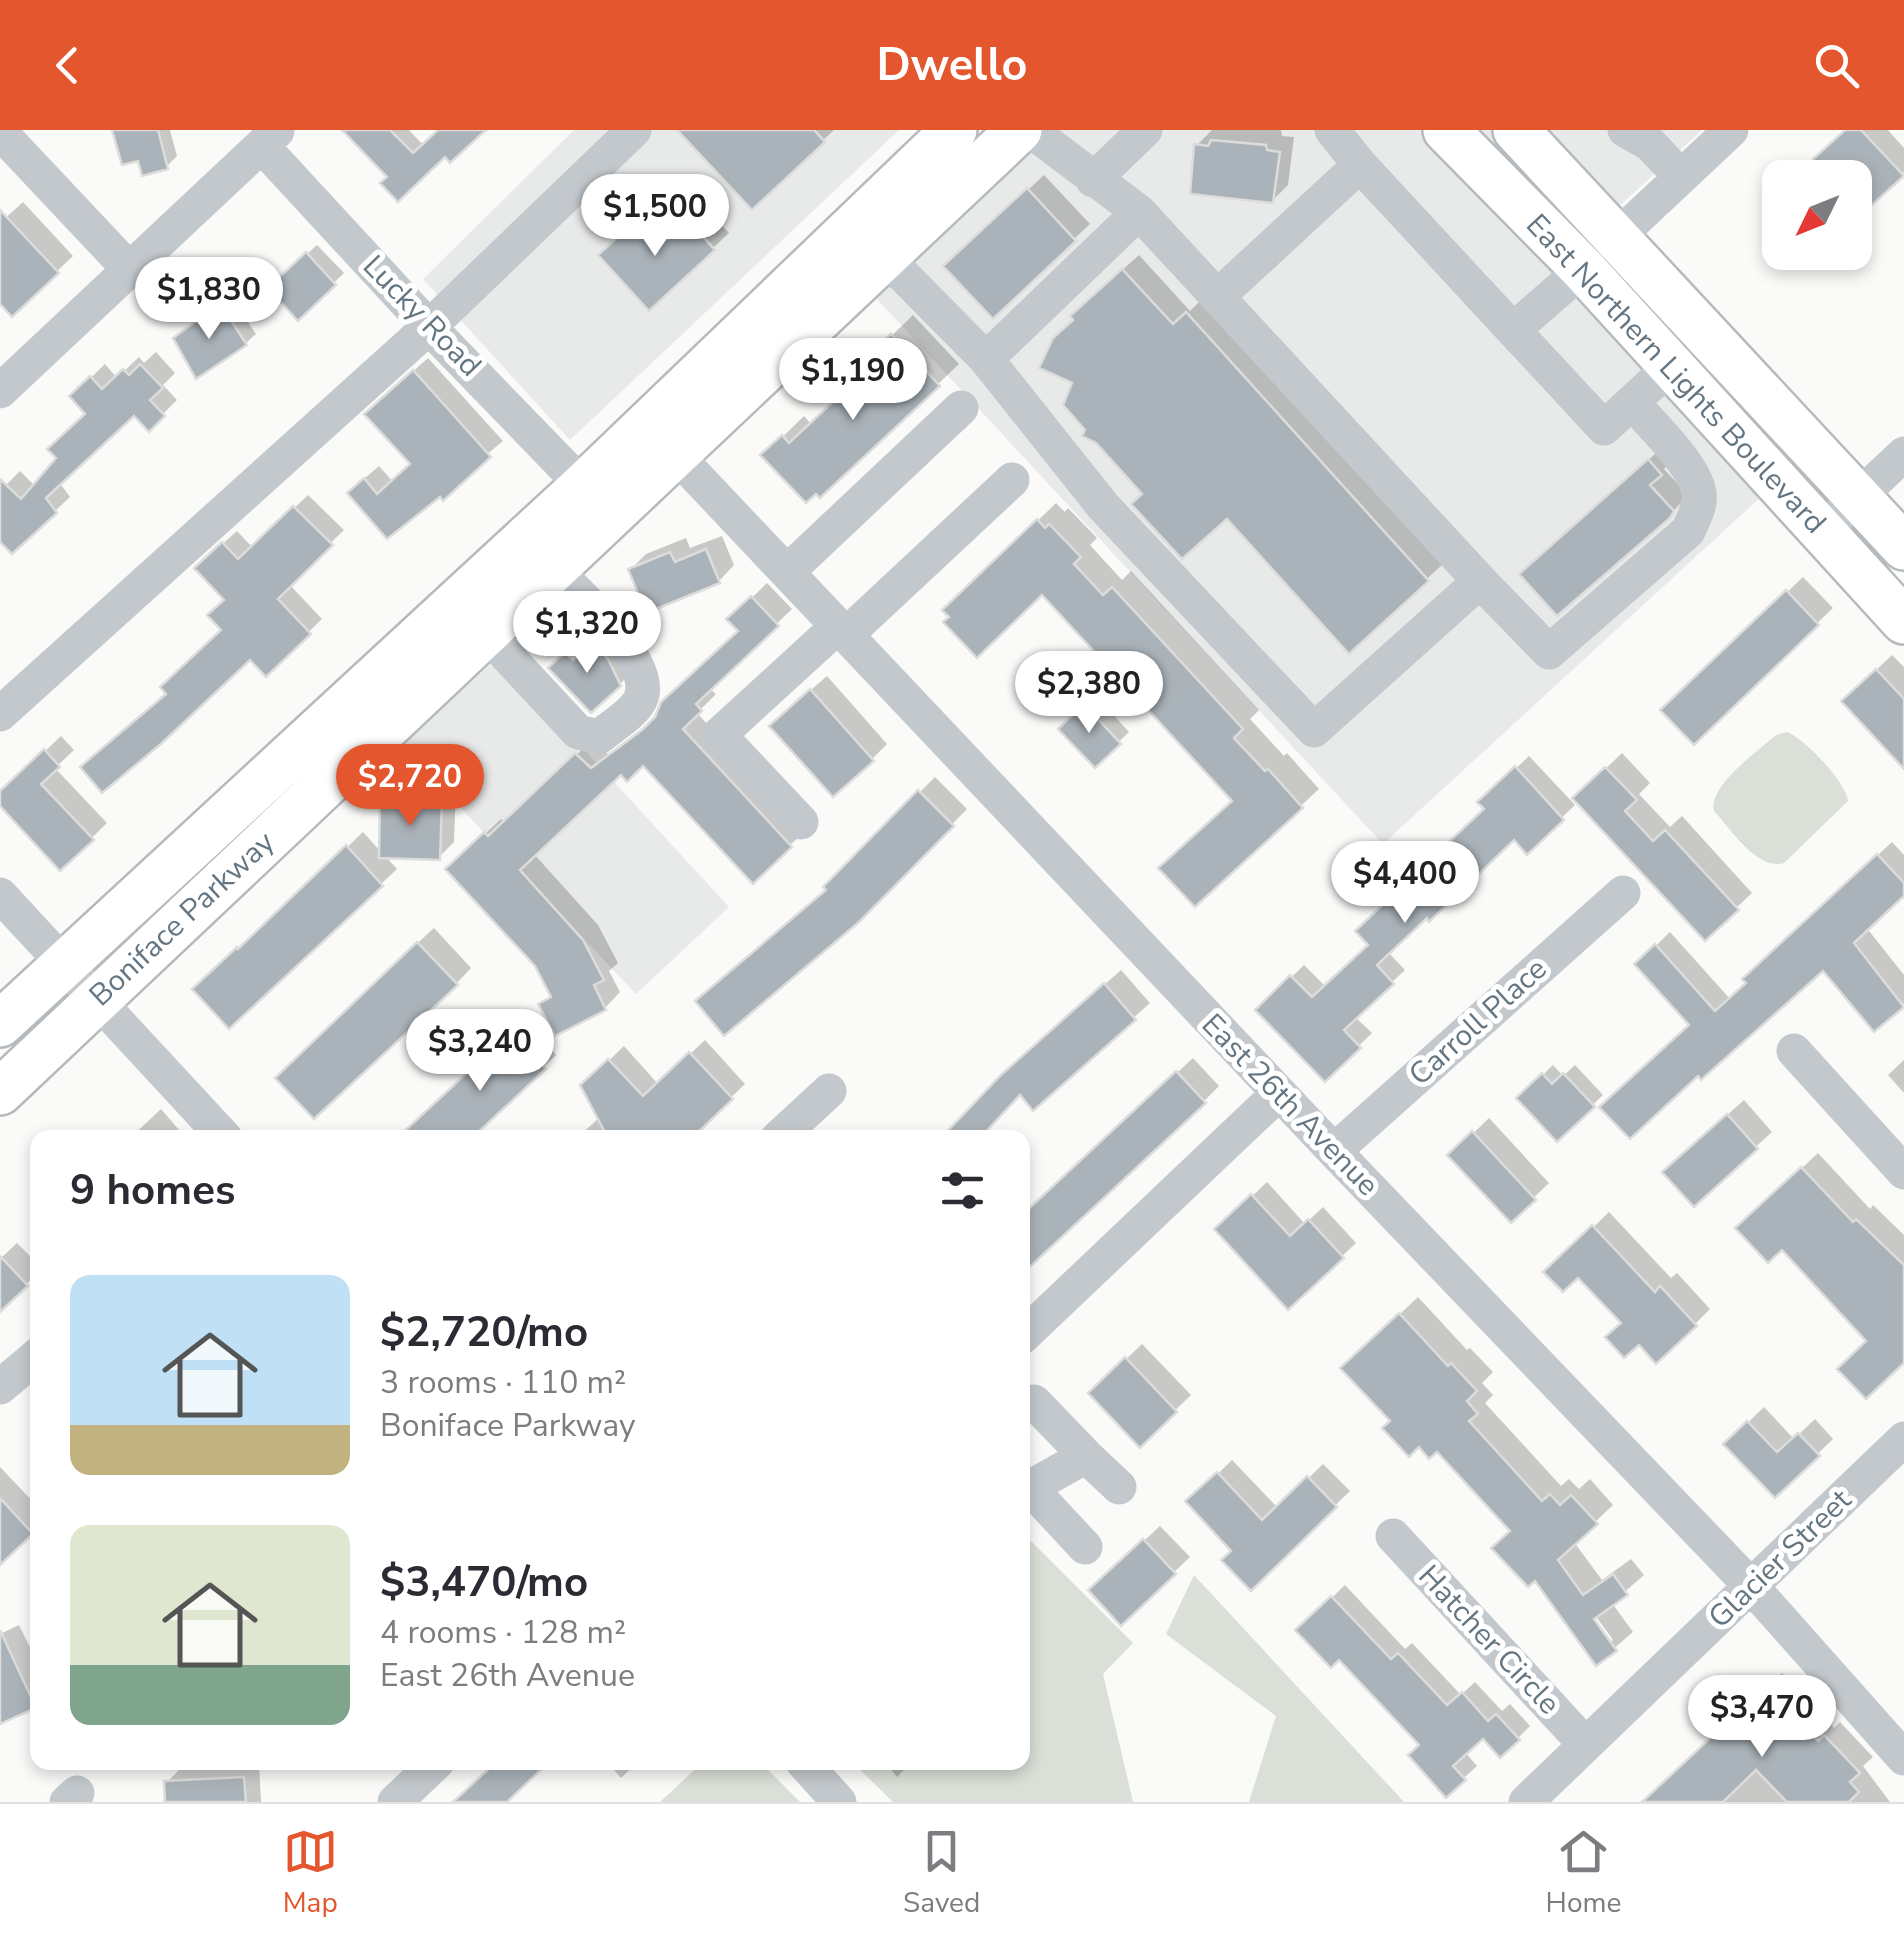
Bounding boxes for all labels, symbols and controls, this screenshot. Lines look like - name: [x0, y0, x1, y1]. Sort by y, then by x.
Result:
- text: Dwello: [876, 35, 1028, 96]
- icon: back: [40, 38, 95, 93]
- icon: search: [1809, 38, 1864, 93]
- north arrow: [1762, 160, 1872, 270]
- map controls: [1762, 160, 1872, 270]
- pin: $1,500: [574, 174, 736, 259]
- text: $1,500: [603, 185, 707, 228]
- street label: East Northern Lights Boulevard: [1517, 205, 1835, 543]
- street label: Lucky Road: [354, 246, 490, 386]
- pin: $1,830: [128, 257, 290, 342]
- text: $1,830: [157, 268, 261, 311]
- pin: $1,190: [772, 338, 934, 423]
- text: $1,190: [801, 349, 905, 392]
- pin: $1,320: [506, 591, 668, 676]
- text: $1,320: [535, 602, 639, 645]
- pin: $2,380: [1008, 651, 1170, 736]
- text: $2,380: [1037, 662, 1141, 705]
- pin: $2,720: [329, 744, 491, 829]
- text: $2,720: [358, 755, 462, 798]
- street label: Boniface Parkway: [80, 822, 284, 1016]
- pin: $4,400: [1324, 841, 1486, 926]
- text: $4,400: [1353, 852, 1457, 895]
- street label: Carroll Place: [1400, 949, 1556, 1095]
- street label: East 26th Avenue: [1192, 1005, 1388, 1205]
- pin: $3,240: [399, 1009, 561, 1094]
- text: $3,240: [428, 1020, 532, 1063]
- text: 9 homes: [70, 1162, 235, 1219]
- icon: filters: [935, 1163, 990, 1218]
- text: $2,720/mo: [380, 1304, 588, 1361]
- icon: home: [150, 1315, 270, 1435]
- text: 3 rooms · 110 m²: [380, 1361, 626, 1404]
- text: Boniface Parkway: [380, 1404, 635, 1447]
- street label: Glacier Street: [1700, 1480, 1861, 1638]
- text: $3,470/mo: [380, 1554, 588, 1611]
- street label: Hatcher Circle: [1409, 1556, 1569, 1724]
- icon: home: [150, 1565, 270, 1685]
- text: 4 rooms · 128 m²: [380, 1611, 626, 1654]
- text: East 26th Avenue: [380, 1654, 635, 1697]
- pin: $3,470: [1681, 1675, 1843, 1760]
- text: $3,470: [1710, 1686, 1814, 1729]
- tab: Map: [283, 1824, 338, 1922]
- tab: Saved: [903, 1824, 980, 1922]
- tab: Home: [1546, 1824, 1621, 1922]

